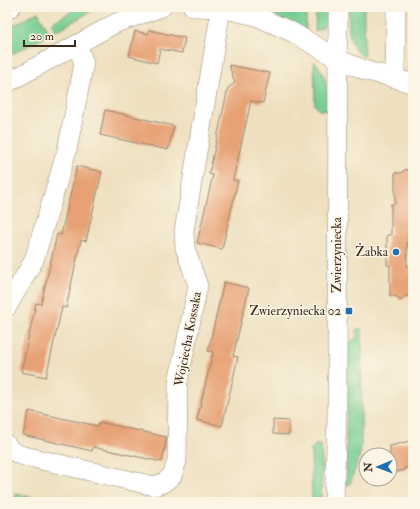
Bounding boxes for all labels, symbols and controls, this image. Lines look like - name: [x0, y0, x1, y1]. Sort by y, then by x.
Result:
- scale bar: [24, 22, 75, 48]
- text: 20 m: [30, 29, 55, 44]
- street label: Zwierzyniecka: [329, 217, 346, 293]
- place label: Żabka: [355, 243, 389, 260]
- marker: Żabka: [391, 247, 401, 257]
- street label: Wojciecha Kossaka: [171, 290, 205, 389]
- place label: Zwierzyniecka 02: [249, 303, 341, 320]
- marker: Zwierzyniecka 02: [344, 306, 354, 316]
- north arrow: [358, 447, 398, 487]
- text: N: [362, 461, 375, 473]

